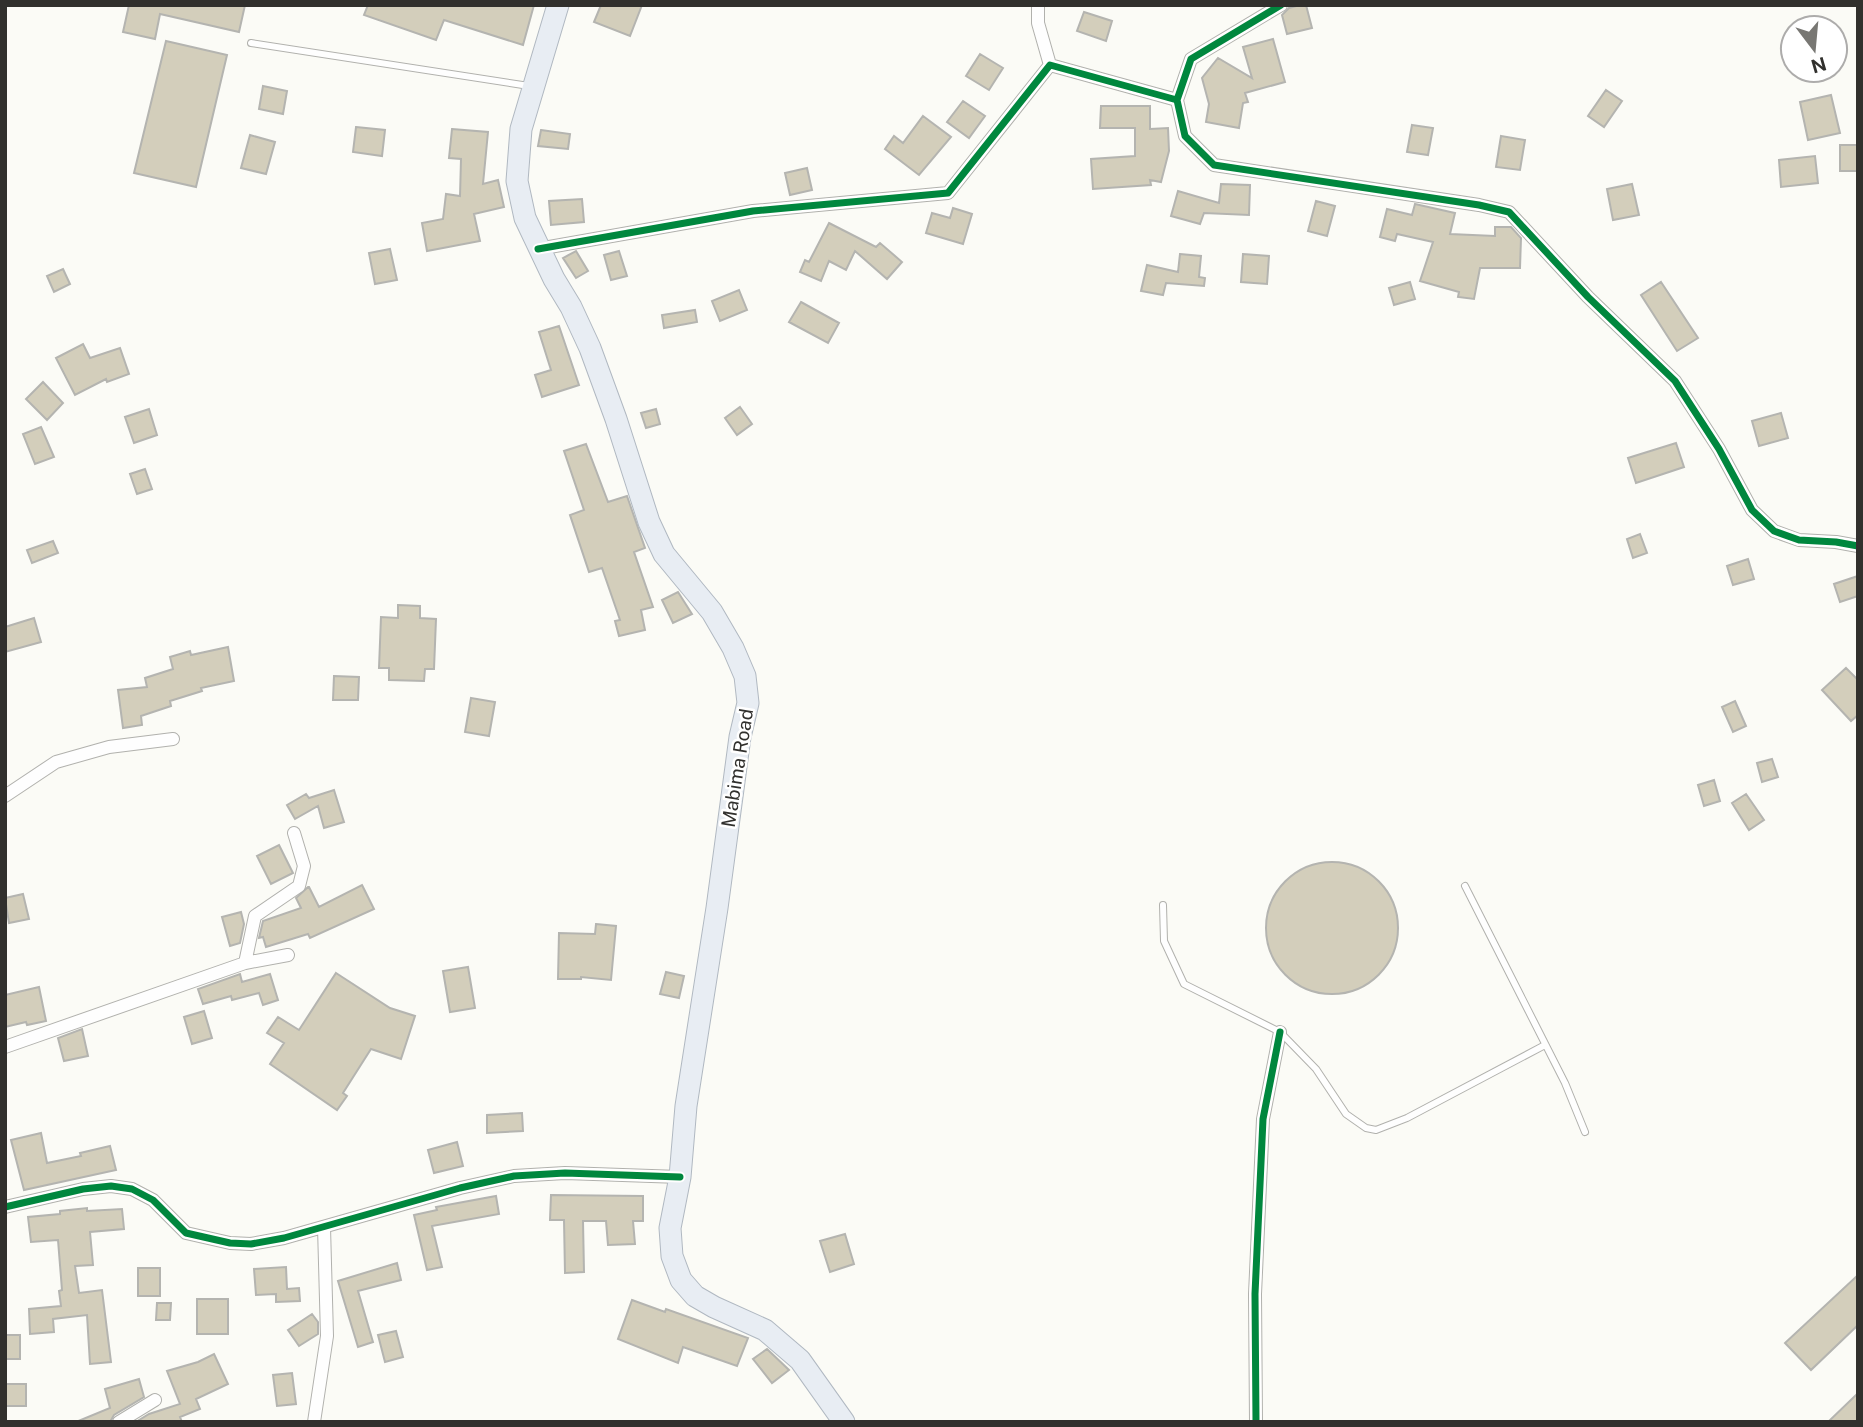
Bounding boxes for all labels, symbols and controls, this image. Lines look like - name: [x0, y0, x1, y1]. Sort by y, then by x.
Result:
- north arrow: [1779, 14, 1849, 84]
- text: N: [1809, 53, 1829, 78]
- street label: Mabima Road: [717, 707, 757, 829]

